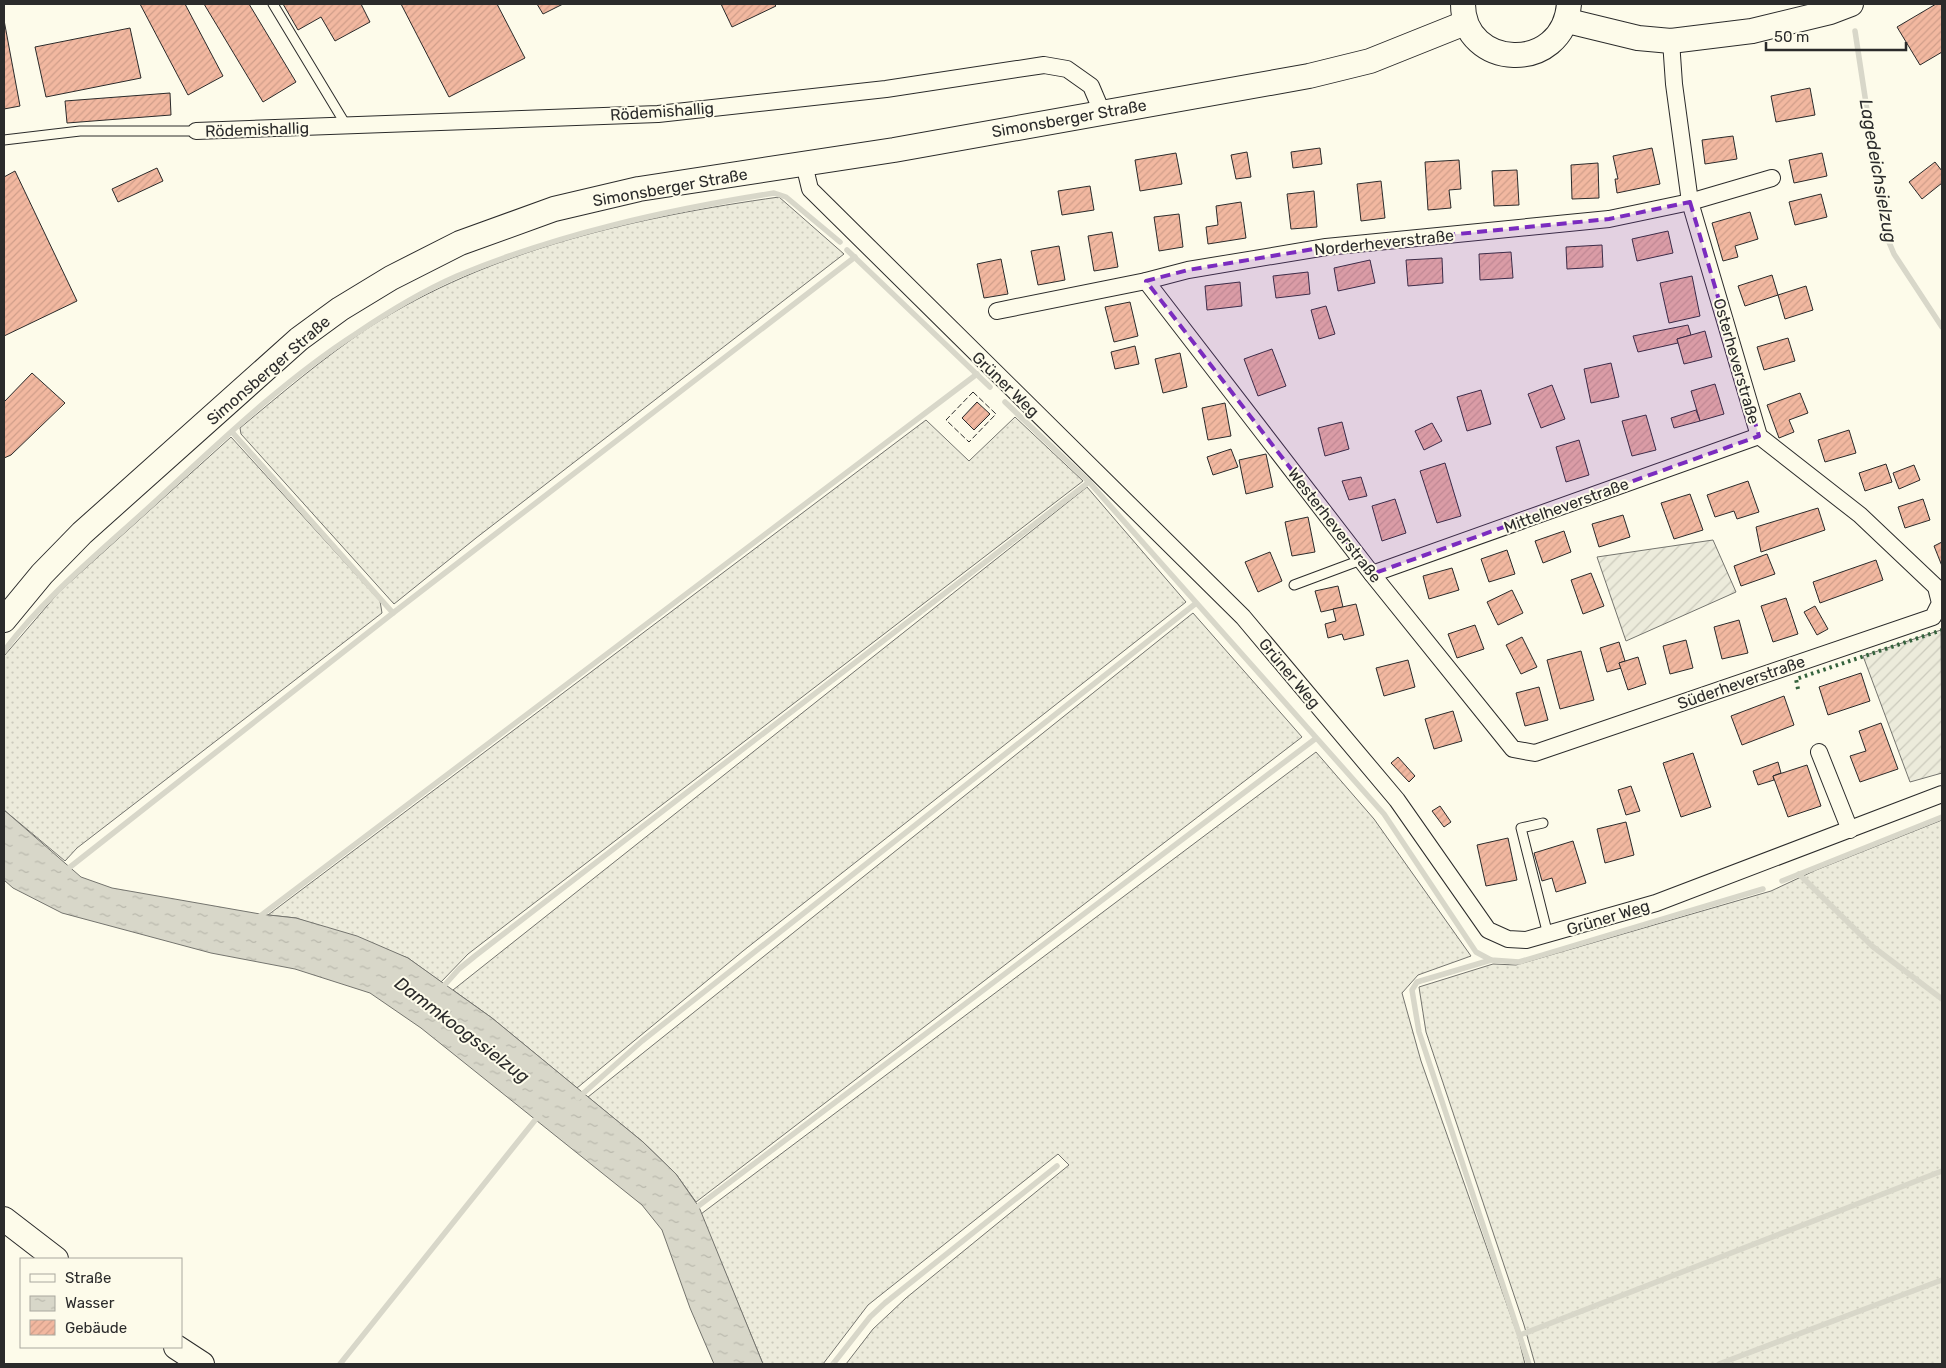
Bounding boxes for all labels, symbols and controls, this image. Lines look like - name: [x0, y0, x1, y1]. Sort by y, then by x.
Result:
- scale bar: [1766, 20, 1906, 52]
- text: 50 m: [1774, 28, 1809, 46]
- street label: Simonsberger Straße: [990, 95, 1148, 141]
- water label: Lagedeichsielzug: [1854, 97, 1902, 245]
- street label: Rödemishallig: [609, 98, 715, 125]
- street label: Rödemishallig: [205, 118, 309, 141]
- street label: Simonsberger Straße: [591, 164, 749, 210]
- street label: Norderheverstraße: [1313, 226, 1455, 259]
- street label: Osterheverstraße: [1709, 296, 1764, 426]
- street label: Simonsberger Straße: [203, 312, 334, 429]
- street label: Grüner Weg: [968, 348, 1043, 421]
- street label: Westerheverstraße: [1284, 464, 1385, 587]
- street label: Mittelheverstraße: [1501, 474, 1631, 537]
- street label: Grüner Weg: [1255, 634, 1324, 712]
- street label: Süderheverstraße: [1675, 652, 1808, 713]
- street label: Grüner Weg: [1564, 896, 1652, 939]
- water label: Dammkoogssielzug: [390, 972, 534, 1088]
- legend: [20, 1258, 182, 1348]
- text: Straße: [65, 1269, 111, 1287]
- text: Wasser: [65, 1294, 115, 1312]
- text: Gebäude: [65, 1319, 127, 1337]

